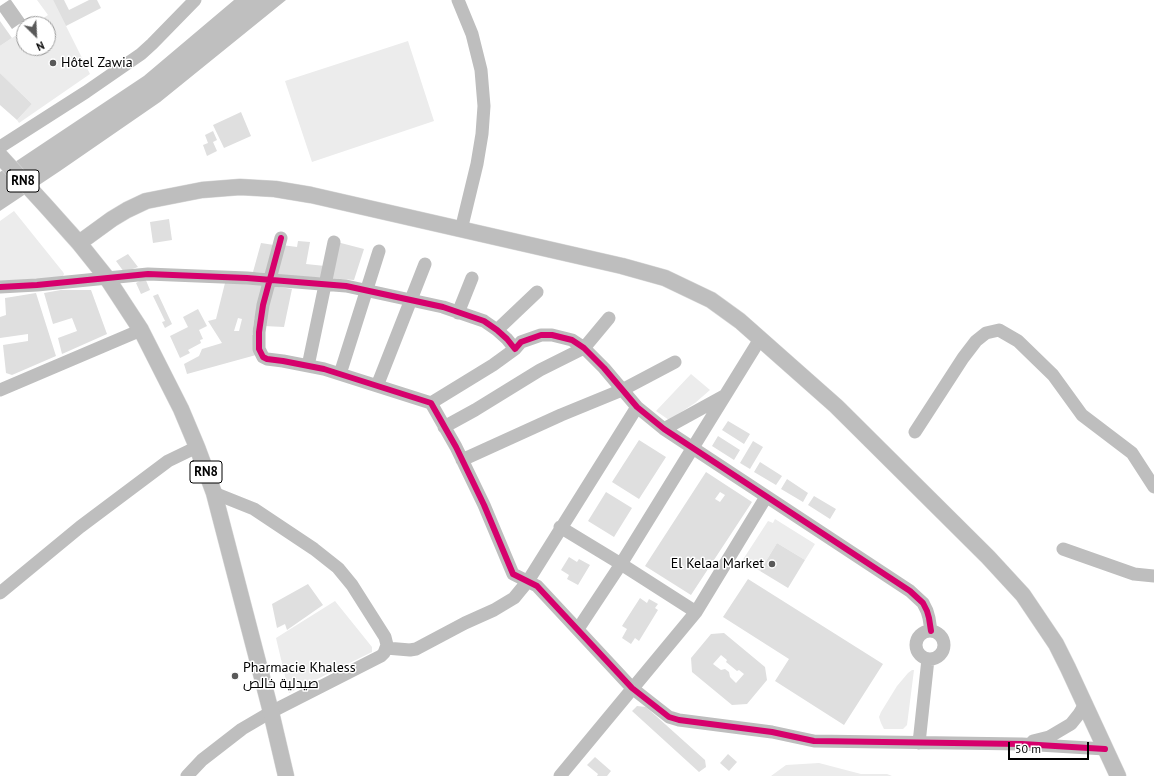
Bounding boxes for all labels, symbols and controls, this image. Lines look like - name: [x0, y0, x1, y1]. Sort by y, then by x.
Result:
- north arrow: [16, 16, 56, 56]
- text: N: [34, 38, 47, 54]
- place label: Hôtel Zawia: [61, 55, 133, 71]
- marker: Hôtel Zawia: [48, 58, 58, 68]
- road number: RN8: [7, 170, 39, 192]
- road number: RN8: [190, 461, 222, 483]
- place label: El Kelaa Market: [671, 556, 764, 572]
- marker: El Kelaa Market: [767, 559, 777, 569]
- place label: Pharmacie Khaless صيدلية خالص: [243, 660, 356, 692]
- marker: Pharmacie Khaless صيدلية خالص: [230, 671, 240, 681]
- scale bar: [1010, 734, 1091, 760]
- text: 50 m: [1015, 741, 1041, 756]

